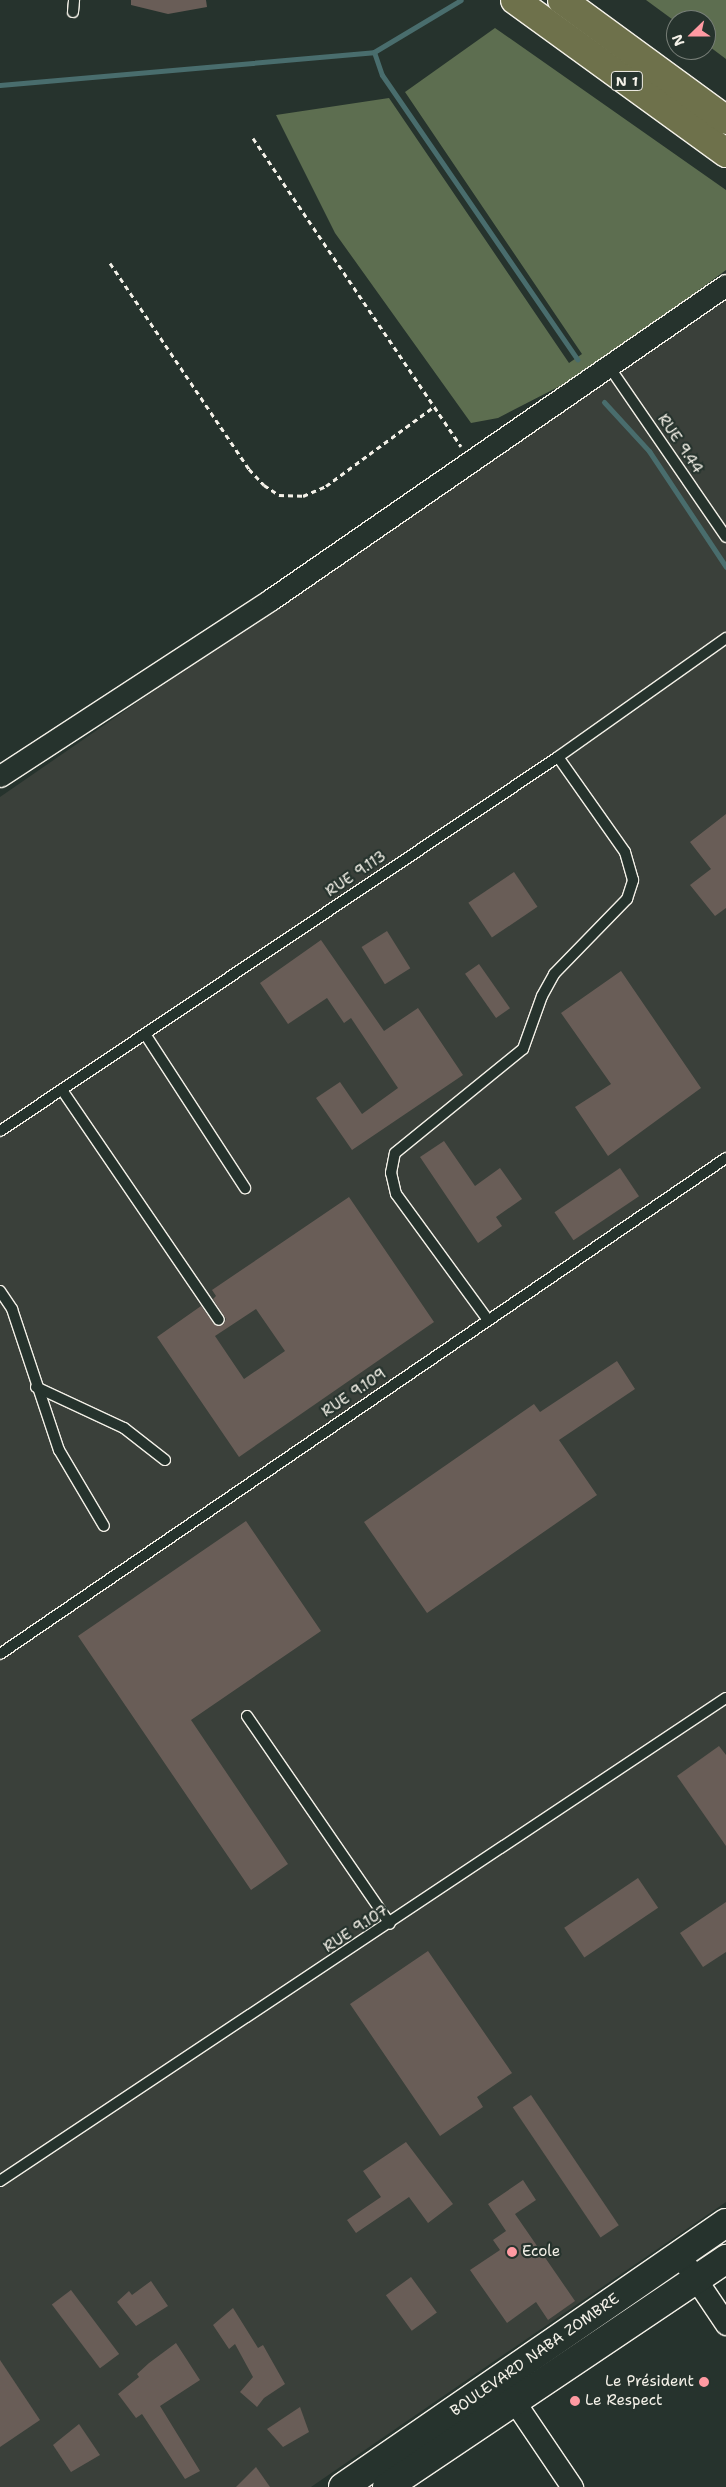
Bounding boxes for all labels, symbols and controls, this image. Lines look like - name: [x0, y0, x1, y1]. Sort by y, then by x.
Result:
- north arrow: [666, 10, 716, 60]
- text: N: [668, 32, 688, 49]
- road number: N 1: [611, 70, 643, 92]
- street label: RUE 9.44: [654, 411, 706, 477]
- street label: RUE 9.113: [322, 847, 390, 901]
- street label: RUE 9.109: [318, 1365, 390, 1421]
- street label: RUE 9.107: [320, 1901, 392, 1957]
- place label: Ecole: [522, 2243, 560, 2261]
- marker: Ecole: [506, 2246, 518, 2258]
- street label: BOULEVARD NABA ZOMBRE: [447, 2290, 623, 2420]
- place label: Le Président: [605, 2373, 694, 2391]
- marker: Le Président: [698, 2376, 710, 2388]
- place label: Le Respect: [585, 2392, 662, 2410]
- marker: Le Respect: [569, 2395, 581, 2407]

